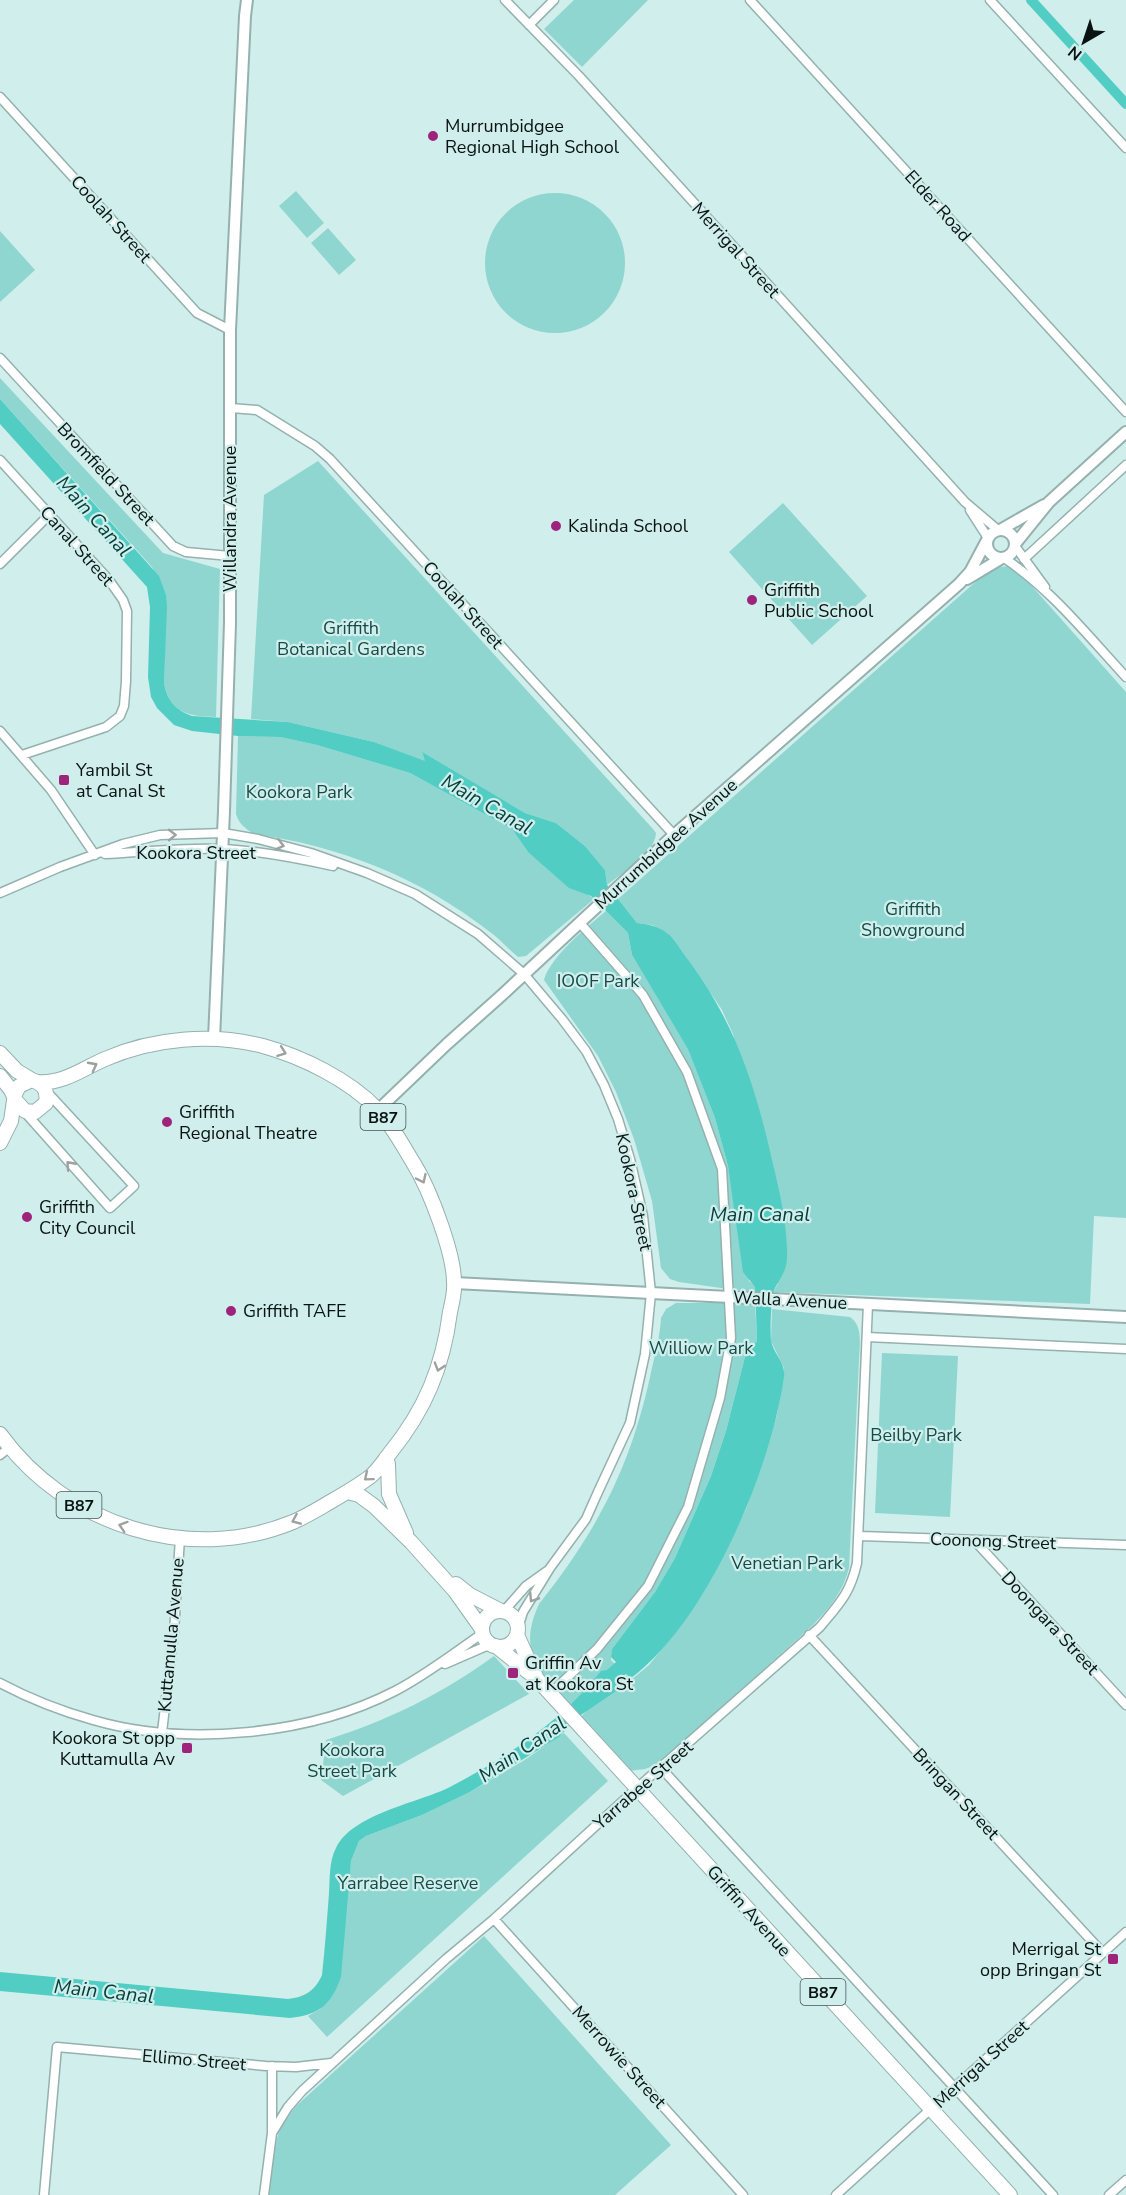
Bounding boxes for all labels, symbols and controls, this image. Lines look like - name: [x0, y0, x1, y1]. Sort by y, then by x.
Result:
- north arrow: [1054, 12, 1114, 72]
- text: N: [1064, 41, 1087, 65]
- place label: Murrumbidgee Regional High School: [445, 114, 620, 159]
- marker: Murrumbidgee Regional High School: [426, 129, 440, 143]
- street label: Elder Road: [899, 165, 977, 247]
- street label: Coolah Street: [65, 170, 157, 269]
- street label: Merrigal Street: [687, 197, 786, 304]
- street label: Bromfield Street: [52, 417, 161, 531]
- street label: Willandra Avenue: [218, 446, 242, 592]
- water label: Main Canal: [50, 470, 137, 563]
- street label: Canal Street: [35, 501, 120, 592]
- place label: Kalinda School: [568, 514, 689, 538]
- marker: Kalinda School: [549, 519, 563, 533]
- street label: Coolah Street: [417, 556, 509, 655]
- place label: Griffith Public School: [764, 578, 874, 623]
- marker: Griffith Public School: [745, 593, 759, 607]
- park label: Griffith Botanical Gardens: [277, 616, 425, 661]
- place label: Yambil St at Canal St: [75, 758, 166, 803]
- water label: Main Canal: [437, 768, 537, 841]
- marker: Yambil St at Canal St: [57, 773, 71, 787]
- street label: Murrumbidgee Avenue: [589, 773, 743, 915]
- park label: Kookora Park: [246, 780, 353, 804]
- one-way arrow: [167, 829, 176, 841]
- one-way arrow: [274, 838, 285, 850]
- street label: Kookora Street: [136, 841, 256, 865]
- park label: Griffith Showground: [861, 897, 965, 942]
- park label: IOOF Park: [557, 969, 640, 993]
- one-way arrow: [276, 1045, 286, 1058]
- one-way arrow: [86, 1061, 97, 1073]
- place label: Griffith Regional Theatre: [179, 1100, 317, 1145]
- road number: B87: [360, 1104, 406, 1130]
- marker: Griffith Regional Theatre: [160, 1115, 174, 1129]
- street label: Kookora Street: [610, 1131, 658, 1254]
- one-way arrow: [66, 1161, 77, 1172]
- one-way arrow: [415, 1172, 427, 1183]
- place label: Griffith City Council: [39, 1195, 136, 1240]
- water label: Main Canal: [710, 1201, 810, 1228]
- marker: Griffith City Council: [20, 1210, 34, 1224]
- street label: Walla Avenue: [732, 1285, 848, 1315]
- place label: Griffith TAFE: [243, 1299, 347, 1323]
- marker: Griffith TAFE: [224, 1304, 238, 1318]
- park label: Williow Park: [649, 1336, 754, 1360]
- one-way arrow: [434, 1361, 446, 1372]
- park label: Beilby Park: [870, 1423, 963, 1447]
- one-way arrow: [364, 1470, 375, 1481]
- road number: B87: [56, 1492, 101, 1518]
- one-way arrow: [291, 1513, 302, 1525]
- one-way arrow: [118, 1520, 129, 1533]
- street label: Coonong Street: [929, 1527, 1057, 1555]
- park label: Venetian Park: [730, 1551, 844, 1575]
- street label: Kuttamulla Avenue: [152, 1557, 190, 1713]
- street label: Doongara Street: [996, 1566, 1105, 1680]
- one-way arrow: [529, 1591, 540, 1602]
- place label: Griffin Av at Kookora St: [525, 1651, 634, 1696]
- marker: Griffin Av at Kookora St: [506, 1666, 520, 1680]
- water label: Main Canal: [473, 1710, 572, 1789]
- place label: Kookora St opp Kuttamulla Av: [52, 1726, 176, 1771]
- street label: Yarrabee Street: [587, 1735, 698, 1836]
- park label: Kookora Street Park: [307, 1738, 398, 1783]
- marker: Kookora St opp Kuttamulla Av: [180, 1741, 194, 1755]
- street label: Bringan Street: [907, 1743, 1005, 1846]
- street label: Griffin Avenue: [701, 1860, 797, 1962]
- park label: Yarrabee Reserve: [337, 1871, 478, 1895]
- place label: Merrigal St opp Bringan St: [980, 1937, 1102, 1982]
- marker: Merrigal St opp Bringan St: [1106, 1952, 1120, 1966]
- water label: Main Canal: [53, 1973, 155, 2010]
- road number: B87: [800, 1979, 846, 2005]
- street label: Merrowie Street: [567, 2001, 672, 2114]
- street label: Merrigal Street: [928, 2014, 1035, 2113]
- street label: Ellimo Street: [141, 2043, 248, 2077]

